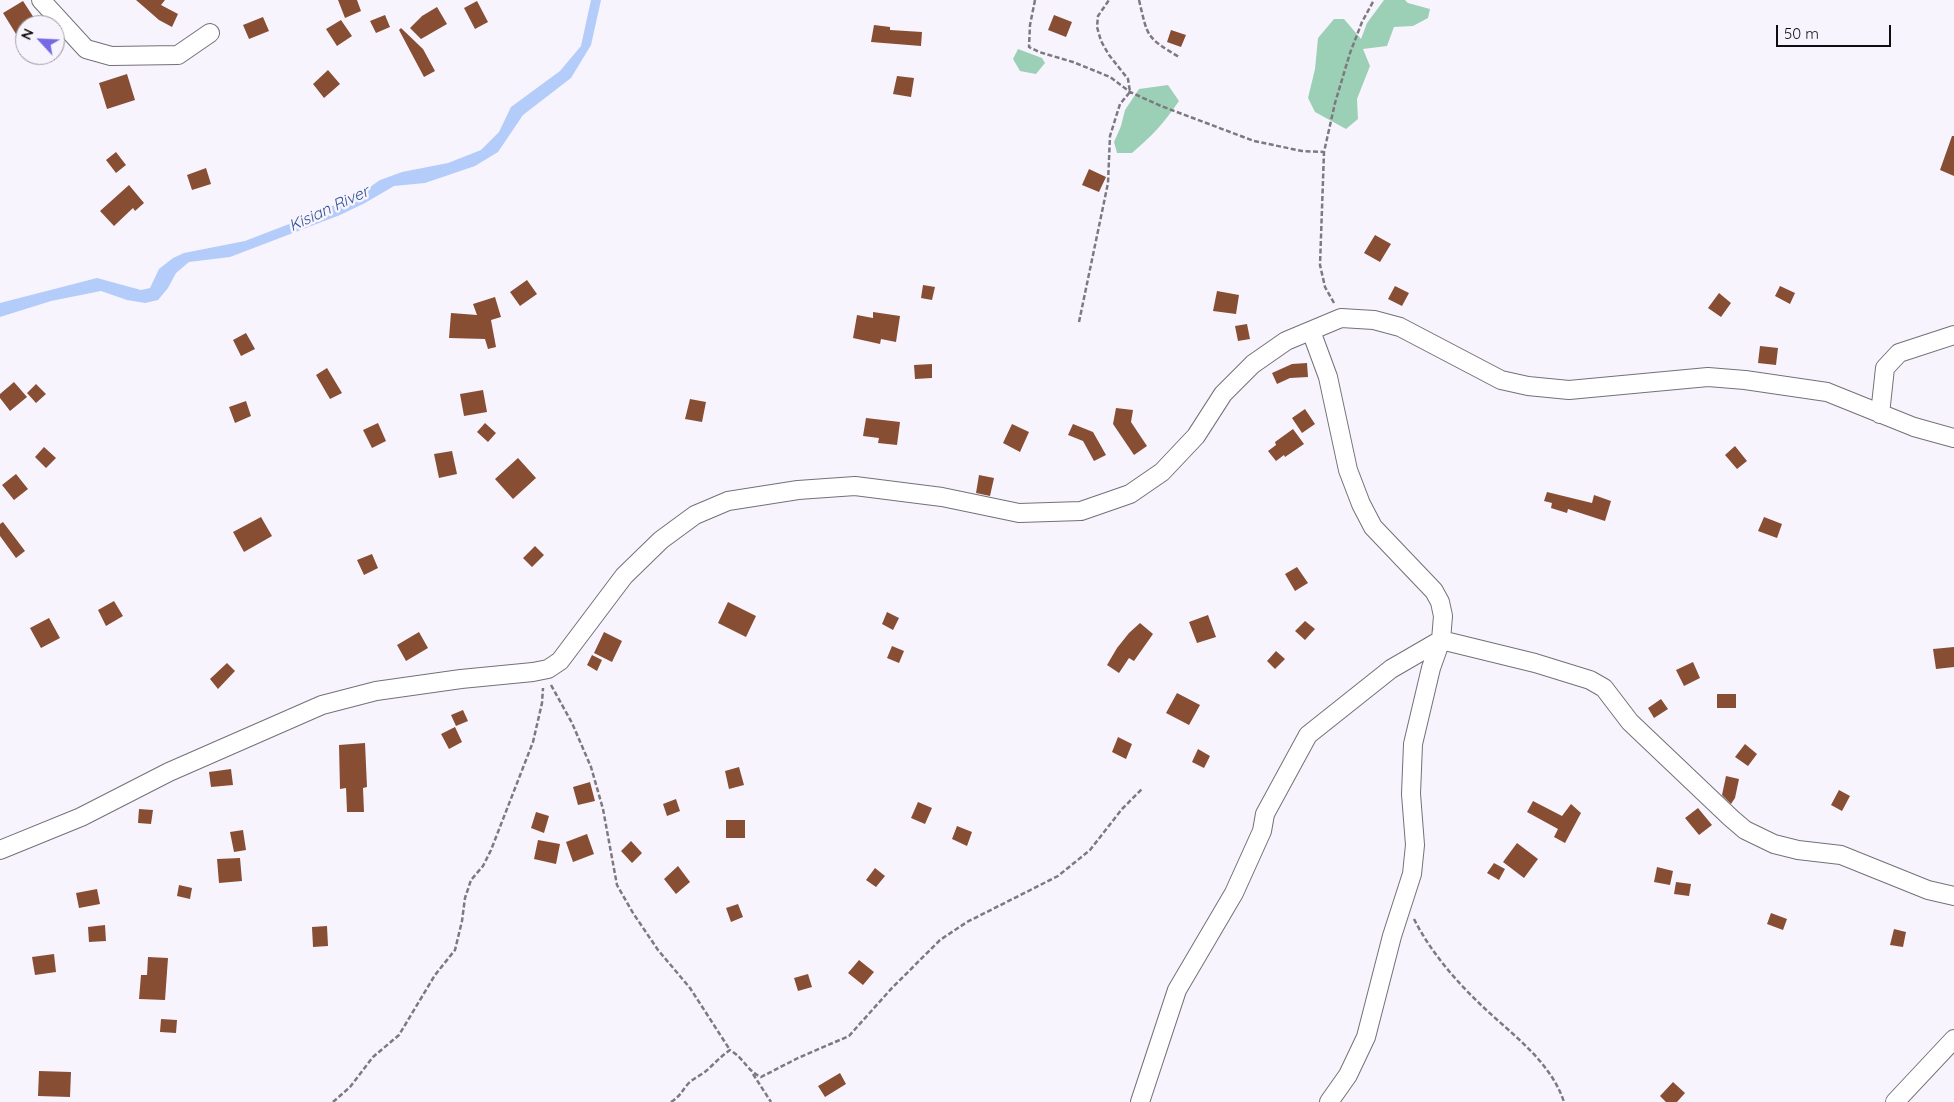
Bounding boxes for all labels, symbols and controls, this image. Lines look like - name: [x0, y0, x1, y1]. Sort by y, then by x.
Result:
- north arrow: [15, 15, 65, 65]
- scale bar: [1779, 15, 1894, 47]
- text: 50 m: [1784, 24, 1819, 43]
- text: N: [17, 26, 38, 43]
- water label: Kisian River: [286, 182, 372, 236]

